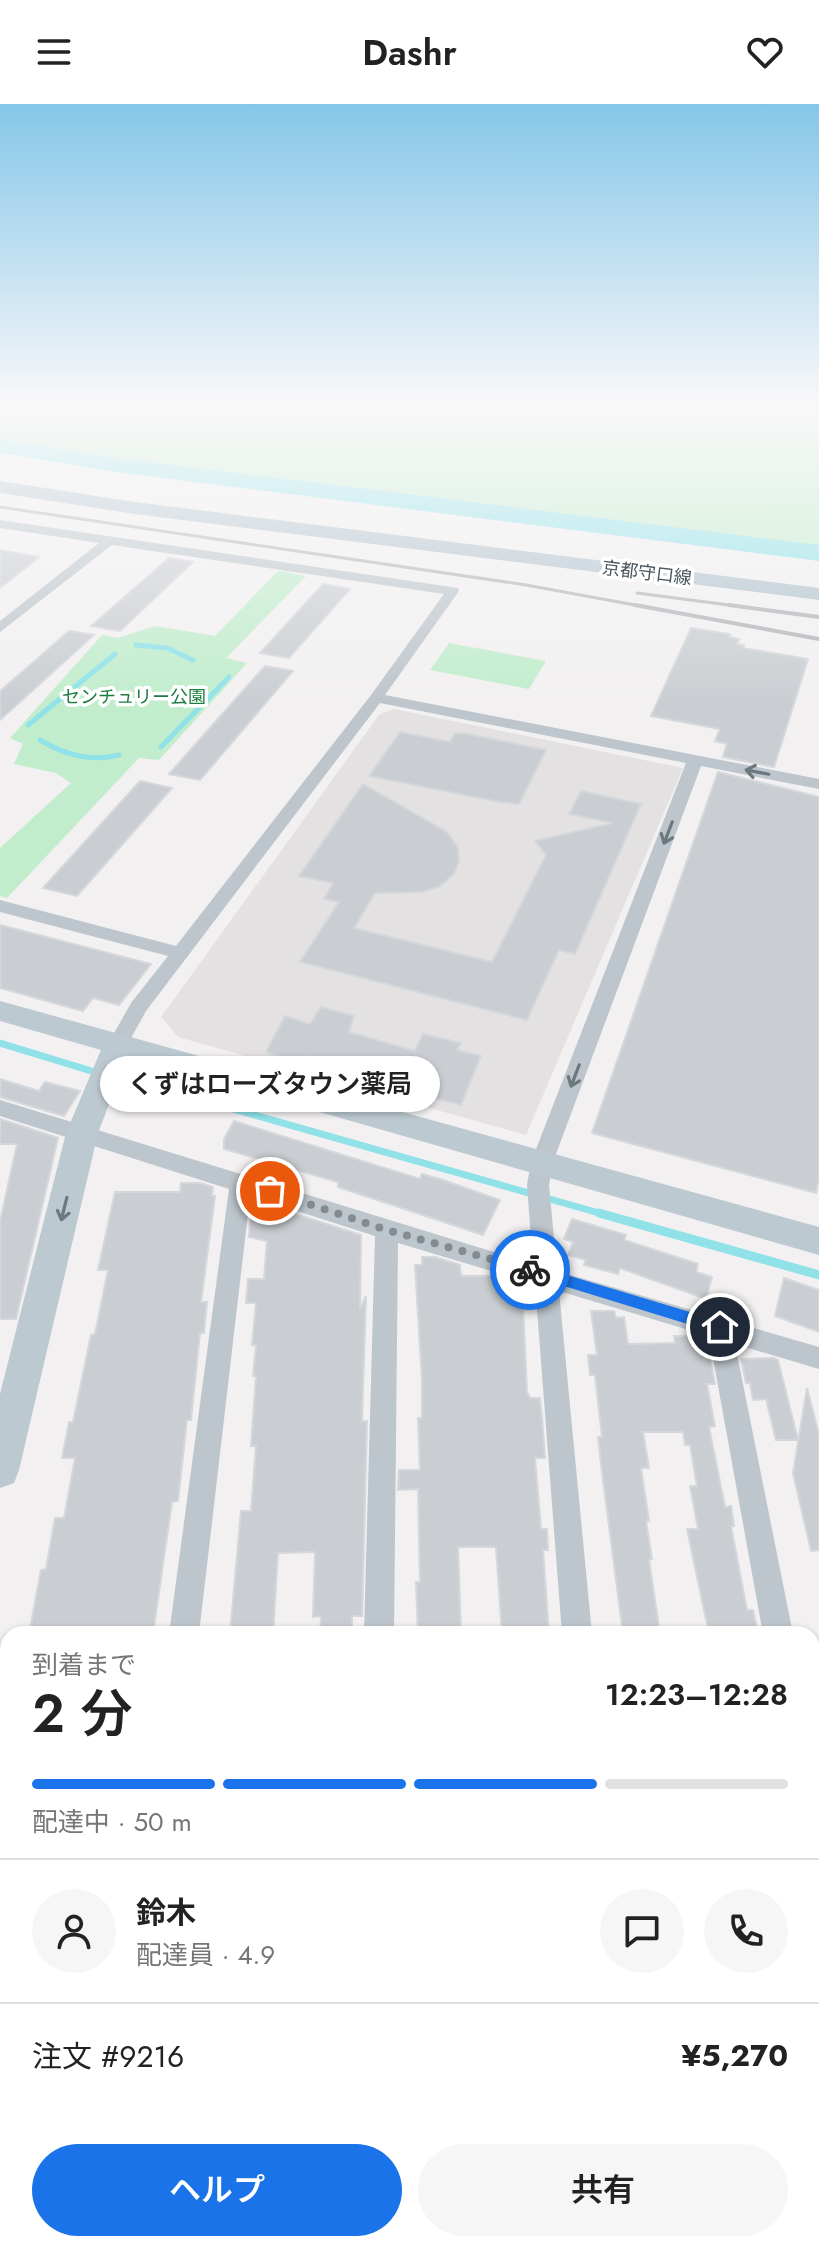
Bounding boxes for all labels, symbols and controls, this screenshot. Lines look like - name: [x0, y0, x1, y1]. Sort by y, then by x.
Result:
- text: Dashr: [362, 26, 457, 78]
- icon: menu: [32, 30, 76, 74]
- icon: heart: [743, 30, 787, 74]
- street label: 京都守口線: [601, 555, 693, 591]
- park label: センチュリー公園: [62, 684, 206, 710]
- one-way arrow: [745, 764, 770, 779]
- one-way arrow: [660, 820, 674, 845]
- callout: くずはローズタウン薬局: [100, 1055, 440, 1111]
- one-way arrow: [567, 1063, 581, 1088]
- text: くずはローズタウン薬局: [128, 1065, 412, 1103]
- pin: [236, 1157, 304, 1225]
- icon: bag: [248, 1169, 292, 1213]
- one-way arrow: [55, 1196, 70, 1221]
- courier: [490, 1230, 570, 1310]
- icon: bike: [508, 1248, 552, 1292]
- pin: [686, 1293, 754, 1361]
- icon: home: [698, 1305, 742, 1349]
- text: 到着まで: [32, 1646, 136, 1684]
- text: 12:23–12:28: [605, 1673, 788, 1716]
- text: 2 分: [32, 1676, 132, 1752]
- text: 配達中 · 50 m: [32, 1803, 192, 1841]
- button: person: [32, 1889, 116, 1973]
- button: chat: [600, 1889, 684, 1973]
- button: phone: [704, 1889, 788, 1973]
- text: 鈴木: [136, 1891, 196, 1934]
- text: 配達員 · 4.9: [136, 1936, 275, 1974]
- text: ¥5,270: [681, 2034, 788, 2077]
- text: 注文 #9216: [32, 2035, 184, 2078]
- button: ヘルプ: [32, 2144, 402, 2236]
- button: 共有: [418, 2144, 788, 2236]

